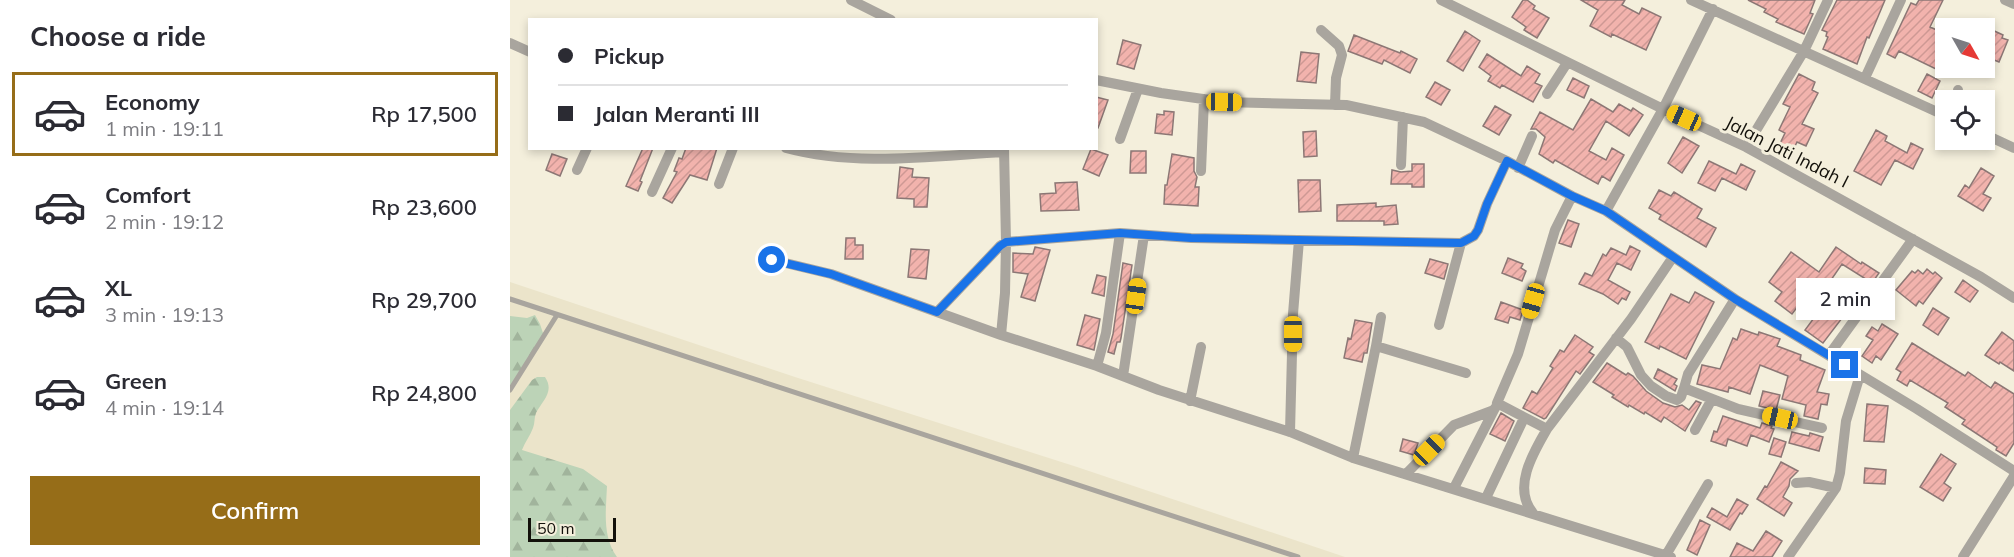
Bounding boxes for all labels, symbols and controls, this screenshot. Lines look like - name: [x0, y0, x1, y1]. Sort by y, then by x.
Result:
- north arrow: [1935, 18, 1995, 78]
- map controls: [1935, 18, 1995, 150]
- text: Choose a ride: [30, 19, 206, 53]
- text: Pickup: [594, 42, 664, 70]
- icon: car: [33, 87, 87, 141]
- text: Economy: [105, 88, 200, 116]
- button: locate: [1935, 90, 1995, 150]
- car: [1206, 93, 1242, 111]
- text: Rp 17,500: [371, 100, 477, 128]
- text: Jalan Meranti III: [594, 100, 760, 128]
- car: [1664, 102, 1704, 134]
- street label: Jalan Jati Indah I: [1722, 110, 1853, 193]
- text: 1 min · 19:11: [105, 116, 224, 141]
- icon: car: [33, 180, 87, 234]
- text: Comfort: [105, 181, 191, 209]
- text: Rp 23,600: [371, 193, 477, 221]
- text: 2 min · 19:12: [105, 209, 224, 234]
- route start: [758, 246, 785, 273]
- icon: car: [33, 273, 87, 327]
- text: XL: [105, 274, 132, 302]
- car: [1125, 277, 1147, 315]
- callout: 2 min: [1796, 278, 1894, 320]
- car: [1519, 281, 1547, 321]
- text: Rp 29,700: [371, 286, 477, 314]
- text: 2 min: [1820, 286, 1871, 311]
- text: 3 min · 19:13: [105, 302, 224, 327]
- car: [1284, 316, 1302, 352]
- route end: [1831, 351, 1858, 378]
- icon: car: [33, 366, 87, 420]
- text: Green: [105, 367, 167, 395]
- text: Rp 24,800: [371, 379, 477, 407]
- text: 4 min · 19:14: [105, 395, 224, 420]
- car: [1760, 405, 1800, 431]
- car: [1410, 431, 1448, 469]
- button: Confirm: [30, 476, 480, 545]
- scale bar: [528, 515, 616, 542]
- text: 50 m: [537, 518, 574, 538]

